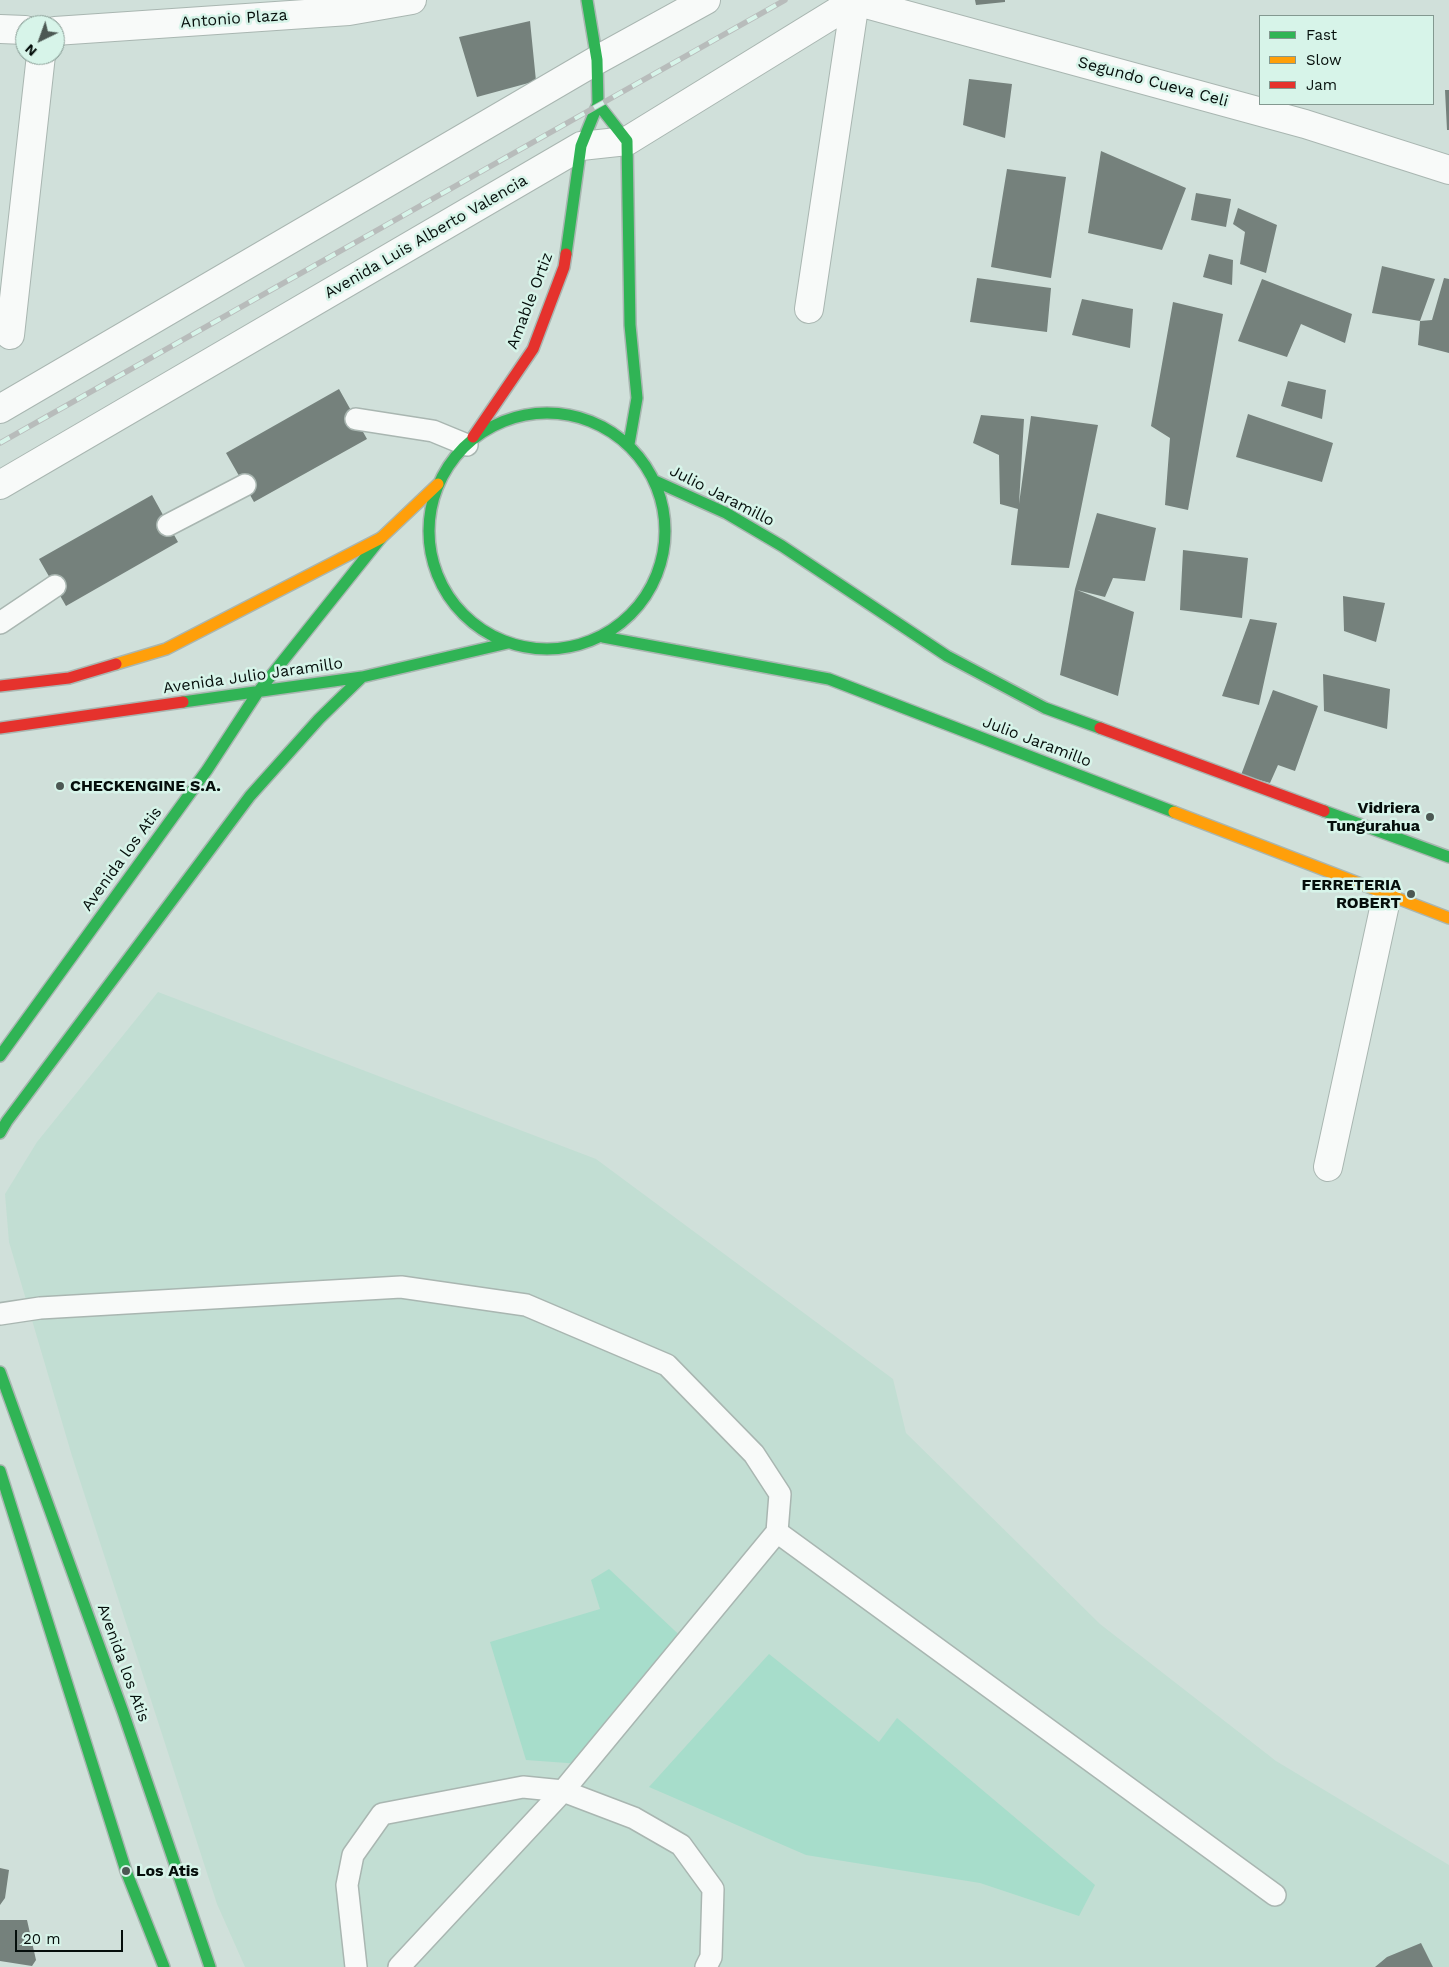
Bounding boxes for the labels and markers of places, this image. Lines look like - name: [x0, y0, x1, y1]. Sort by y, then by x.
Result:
- place label: CHECKENGINE S.A.: [70, 776, 221, 796]
- marker: CHECKENGINE S.A.: [54, 780, 66, 792]
- place label: Vidriera Tungurahua: [1327, 798, 1420, 836]
- marker: Vidriera Tungurahua: [1424, 811, 1436, 823]
- place label: FERRETERIA ROBERT: [1301, 875, 1401, 913]
- marker: FERRETERIA ROBERT: [1405, 888, 1417, 900]
- place label: Los Atis: [136, 1861, 199, 1881]
- marker: Los Atis: [120, 1865, 132, 1877]

